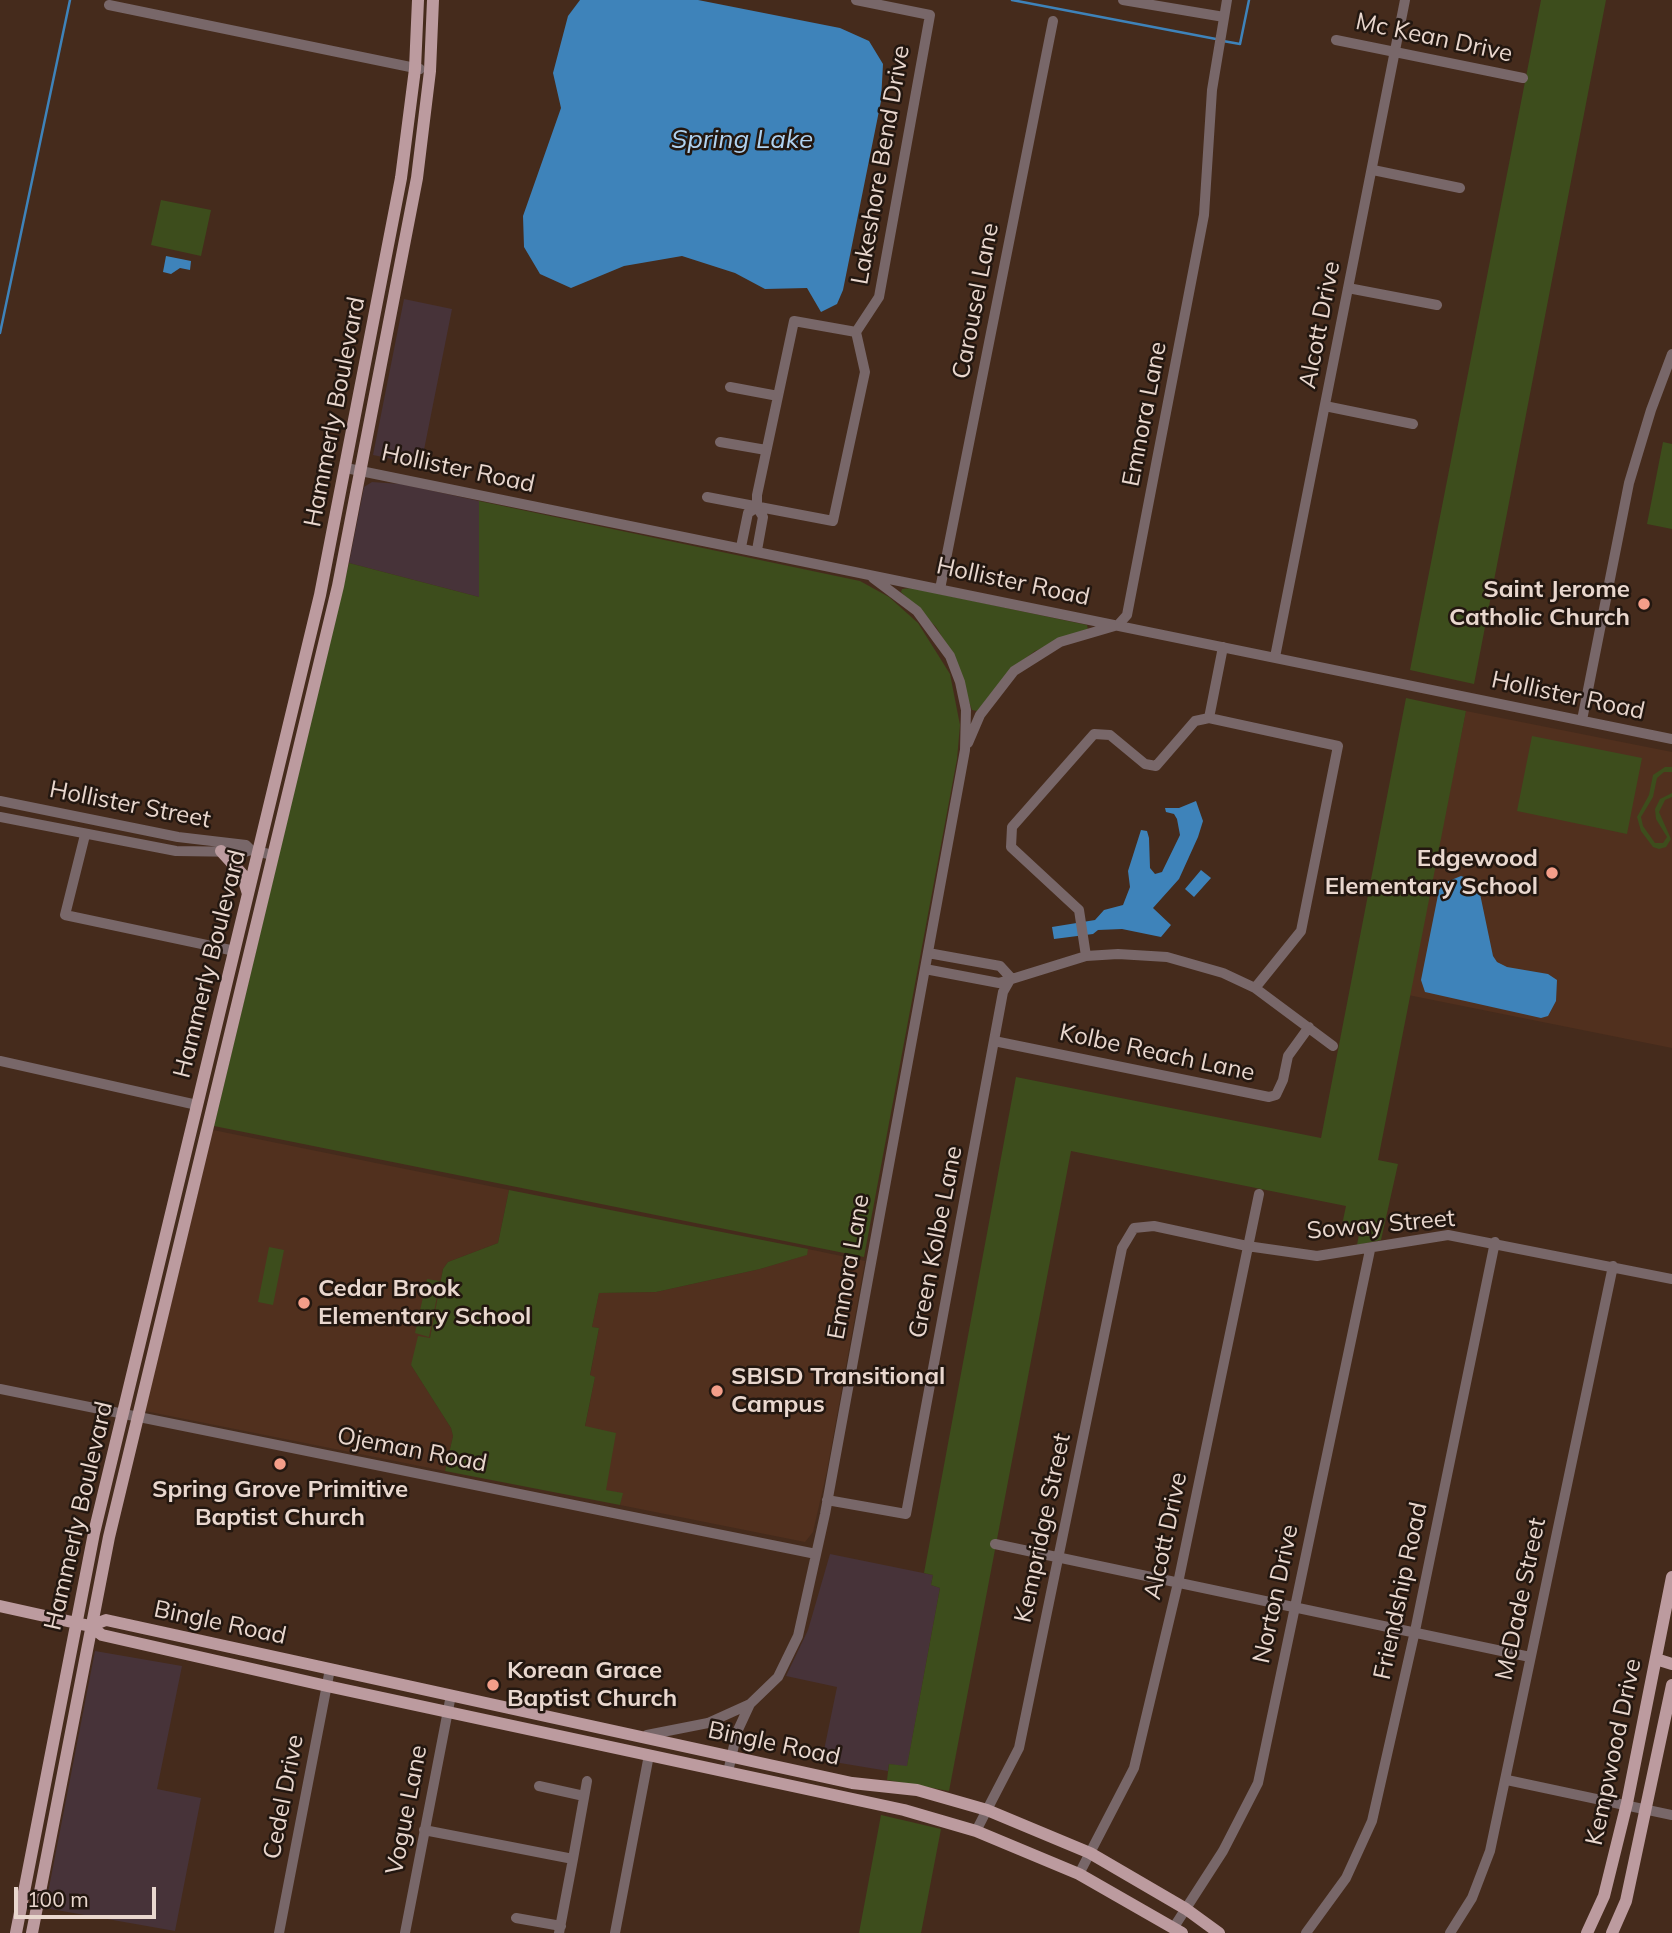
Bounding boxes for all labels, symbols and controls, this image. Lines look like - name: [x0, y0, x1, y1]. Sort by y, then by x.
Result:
- street label: Mc Kean Drive: [1353, 7, 1515, 69]
- street label: Lakeshore Bend Drive: [846, 43, 916, 287]
- water label: Spring Lake: [671, 124, 813, 156]
- street label: Carousel Lane: [947, 221, 1005, 381]
- street label: Alcott Drive: [1294, 259, 1346, 391]
- street label: Hammerly Boulevard: [299, 295, 371, 529]
- street label: Emnora Lane: [1117, 339, 1173, 489]
- street label: Hollister Road: [379, 439, 537, 499]
- street label: Hollister Road: [934, 552, 1092, 612]
- place label: Saint Jerome Catholic Church: [1449, 576, 1630, 632]
- marker: Saint Jerome Catholic Church: [1636, 596, 1652, 612]
- street label: Hollister Road: [1489, 666, 1647, 726]
- street label: Hollister Street: [47, 775, 213, 835]
- place label: Edgewood Elementary School: [1325, 845, 1538, 901]
- street label: Hammerly Boulevard: [168, 847, 252, 1081]
- marker: Edgewood Elementary School: [1544, 865, 1560, 881]
- street label: Kolbe Reach Lane: [1057, 1018, 1257, 1088]
- street label: Green Kolbe Lane: [903, 1143, 969, 1341]
- street label: Emnora Lane: [822, 1192, 876, 1342]
- street label: Soway Street: [1306, 1204, 1456, 1246]
- place label: Cedar Brook Elementary School: [318, 1275, 531, 1331]
- marker: Cedar Brook Elementary School: [296, 1295, 312, 1311]
- place label: SBISD Transitional Campus: [731, 1363, 945, 1419]
- marker: SBISD Transitional Campus: [709, 1383, 725, 1399]
- street label: Hammerly Boulevard: [39, 1399, 119, 1633]
- street label: Ojeman Road: [335, 1421, 489, 1479]
- street label: Kempridge Street: [1009, 1431, 1077, 1625]
- marker: Spring Grove Primitive Baptist Church: [272, 1456, 288, 1472]
- street label: Alcott Drive: [1138, 1470, 1194, 1602]
- place label: Spring Grove Primitive Baptist Church: [152, 1476, 408, 1532]
- street label: Friendship Road: [1368, 1500, 1434, 1682]
- street label: McDade Street: [1490, 1515, 1552, 1683]
- street label: Norton Drive: [1247, 1522, 1305, 1666]
- street label: Bingle Road: [151, 1595, 289, 1651]
- street label: Kempwood Drive: [1580, 1656, 1648, 1848]
- place label: Korean Grace Baptist Church: [507, 1657, 677, 1713]
- marker: Korean Grace Baptist Church: [485, 1677, 501, 1693]
- street label: Bingle Road: [705, 1716, 843, 1772]
- street label: Cedel Drive: [258, 1732, 310, 1862]
- street label: Vogue Lane: [380, 1743, 434, 1877]
- scale bar: [18, 1874, 159, 1918]
- text: 100 m: [27, 1886, 89, 1912]

